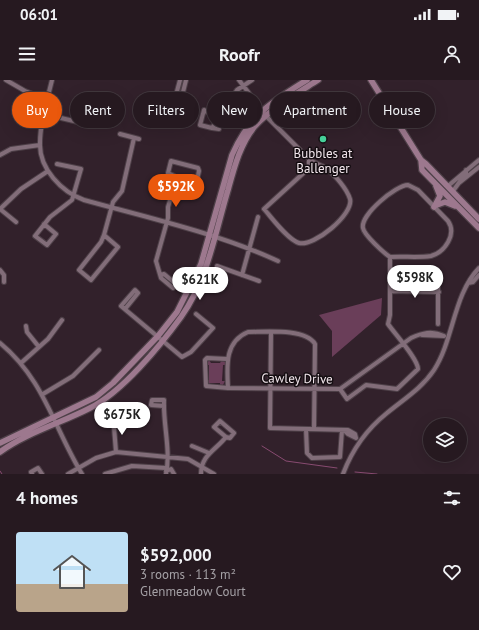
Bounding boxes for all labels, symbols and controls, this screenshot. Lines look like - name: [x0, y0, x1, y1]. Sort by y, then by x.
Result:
- text: 06:01: [20, 5, 58, 24]
- icon: menu: [16, 43, 38, 65]
- text: Roofr: [219, 43, 260, 66]
- icon: person: [441, 43, 463, 65]
- chip: Buy: [12, 92, 62, 128]
- chip: Rent: [70, 92, 125, 128]
- chip: Filters: [133, 92, 199, 128]
- chip: New: [207, 92, 262, 128]
- chip: Apartment: [270, 92, 361, 128]
- chip: House: [369, 92, 435, 128]
- marker: Bubbles at Ballenger: [318, 134, 328, 144]
- place label: Bubbles at Ballenger: [294, 145, 353, 177]
- pin: $592K: [148, 174, 204, 208]
- text: $592K: [157, 178, 195, 195]
- pin: $598K: [387, 265, 443, 299]
- pin: $621K: [172, 267, 228, 301]
- text: $598K: [396, 269, 434, 286]
- text: $621K: [181, 271, 219, 288]
- street label: Cawley Drive: [261, 369, 333, 388]
- pin: $675K: [94, 402, 150, 436]
- text: $675K: [103, 406, 141, 423]
- map controls: [423, 418, 467, 462]
- button: layers: [423, 418, 467, 462]
- text: 4 homes: [16, 487, 78, 509]
- icon: filters: [441, 487, 463, 509]
- text: $592,000: [140, 544, 212, 566]
- icon: home: [48, 548, 96, 596]
- icon: heart: [441, 561, 463, 583]
- text: 3 rooms · 113 m²: [140, 566, 236, 583]
- text: Glenmeadow Court: [140, 583, 246, 600]

